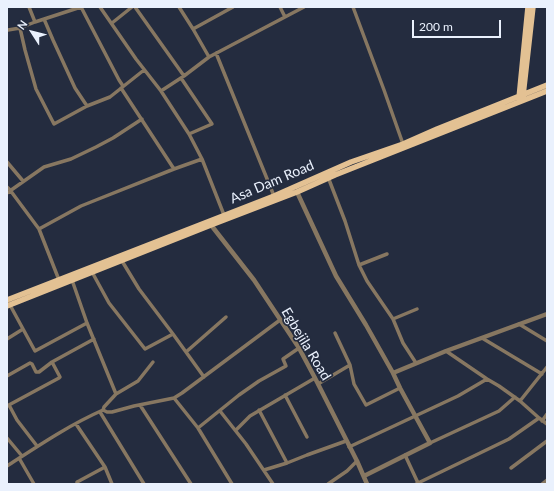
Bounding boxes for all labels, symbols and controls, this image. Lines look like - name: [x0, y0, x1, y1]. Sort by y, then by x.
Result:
- north arrow: [12, 12, 52, 52]
- scale bar: [414, 12, 503, 38]
- text: N: [14, 17, 30, 32]
- text: 200 m: [419, 19, 453, 34]
- street label: Asa Dam Road: [227, 157, 317, 207]
- street label: Egbejila Road: [278, 305, 334, 383]

